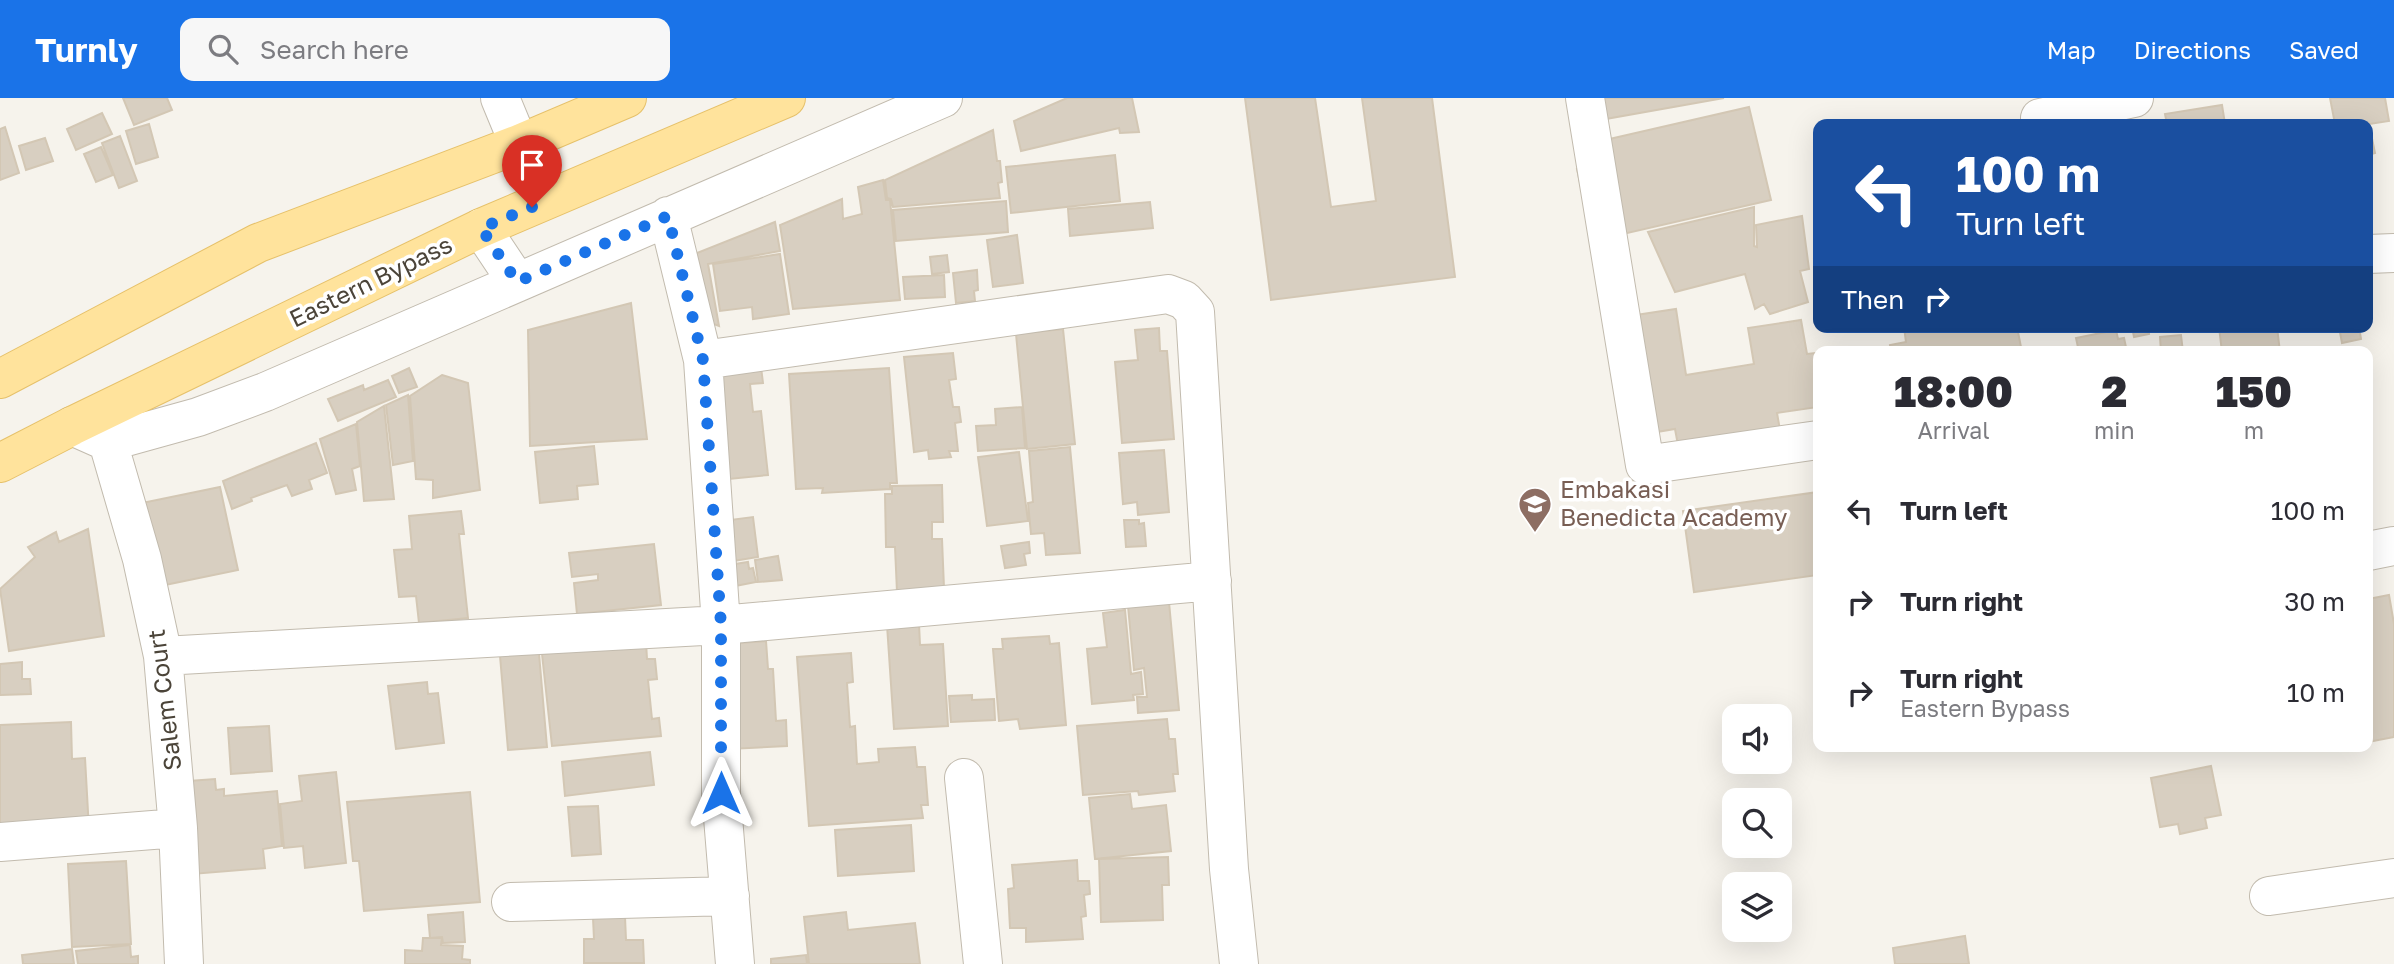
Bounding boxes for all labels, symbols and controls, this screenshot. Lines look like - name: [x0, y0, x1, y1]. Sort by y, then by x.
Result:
- search box: [180, 18, 670, 81]
- text: Turnly: [35, 30, 138, 69]
- icon: search: [204, 30, 242, 68]
- text: Search here: [260, 34, 409, 65]
- text: Map: [2047, 35, 2096, 64]
- text: Directions: [2134, 35, 2251, 64]
- text: Saved: [2289, 35, 2359, 64]
- pin: [502, 135, 562, 207]
- text: 100 m: [1956, 144, 2100, 203]
- icon: arrive: [513, 146, 551, 184]
- icon: left: [1841, 147, 1932, 238]
- text: Turn left: [1956, 204, 2085, 242]
- street label: Eastern Bypass: [284, 229, 456, 333]
- icon: right: [1918, 280, 1956, 318]
- text: Then: [1841, 284, 1904, 315]
- text: 18:00: [1894, 366, 2013, 416]
- text: 2: [2101, 366, 2127, 416]
- text: 150: [2216, 366, 2292, 416]
- text: Arrival: [1917, 416, 1990, 444]
- text: min: [2094, 416, 2135, 444]
- text: m: [2244, 416, 2264, 444]
- place label: Embakasi Benedicta Academy: [1560, 474, 1787, 531]
- school or university icon: Embakasi Benedicta Academy: [1516, 485, 1554, 534]
- icon: left: [1841, 492, 1879, 530]
- text: Turn left: [1900, 495, 2008, 526]
- text: 100 m: [2271, 495, 2345, 526]
- icon: right: [1841, 583, 1879, 621]
- text: Turn right: [1900, 586, 2023, 617]
- text: 30 m: [2284, 586, 2345, 617]
- street label: Salem Court: [140, 628, 187, 773]
- text: Turn right: [1900, 663, 2023, 694]
- icon: right: [1841, 674, 1879, 712]
- text: 10 m: [2287, 677, 2345, 708]
- text: Eastern Bypass: [1900, 694, 2070, 722]
- map controls: [1722, 704, 1792, 942]
- button: sound: [1722, 704, 1792, 774]
- position arrow: [684, 756, 758, 830]
- button: search: [1722, 788, 1792, 858]
- button: layers: [1722, 872, 1792, 942]

